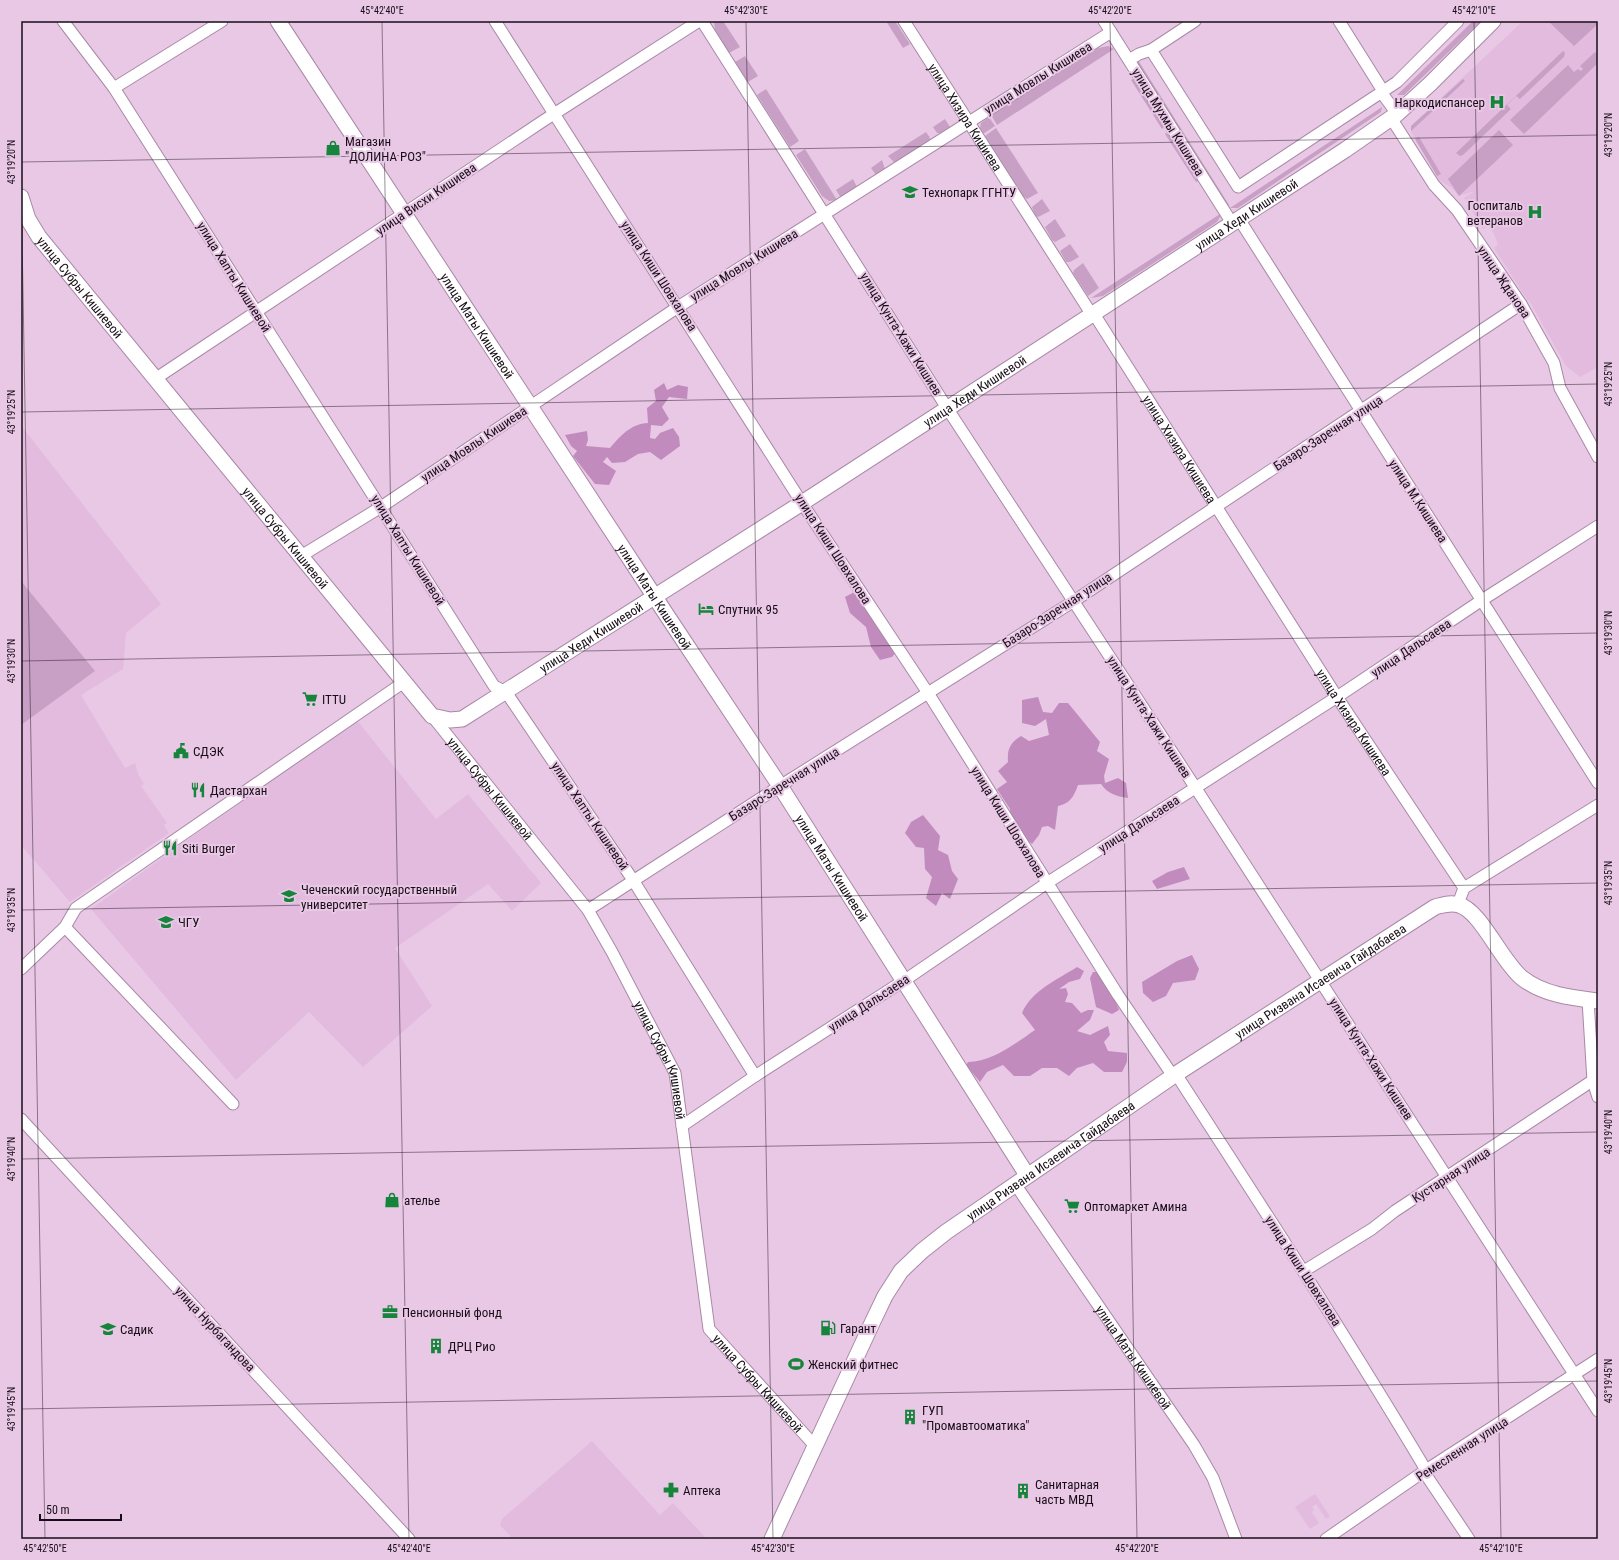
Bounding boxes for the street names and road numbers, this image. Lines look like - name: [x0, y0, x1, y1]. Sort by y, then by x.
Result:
- street label: улица Мовлы Кишиева: [981, 39, 1095, 117]
- street label: улица Хизира Кишиева: [925, 60, 1005, 174]
- street label: улица Мухмы Кишиева: [1129, 65, 1207, 179]
- street label: улица Висхи Кишиева: [373, 160, 479, 238]
- street label: улица Хеди Кишиевой: [1192, 175, 1301, 253]
- street label: улица Киши Шовхалова: [618, 218, 700, 334]
- street label: улица Хапты Кишиевой: [194, 219, 274, 335]
- street label: улица Мовлы Кишиева: [687, 226, 801, 304]
- street label: улица Субры Кишиевой: [34, 233, 126, 341]
- street label: улица Жданова: [1474, 243, 1534, 321]
- street label: улица Маты Кишиевой: [437, 270, 517, 381]
- street label: улица Кунта-Хажи Кишиев: [857, 270, 945, 398]
- street label: улица Хеди Кишиевой: [920, 352, 1029, 430]
- street label: улица Хизира Кишиева: [1140, 392, 1219, 506]
- street label: Базаро-Заречная улица: [1271, 392, 1385, 474]
- street label: улица Мовлы Кишиева: [418, 403, 530, 485]
- street label: улица М.Кишиева: [1386, 457, 1450, 545]
- street label: улица Субры Кишиевой: [240, 484, 332, 591]
- street label: улица Киши Шовхалова: [792, 491, 874, 607]
- street label: улица Хапты Кишиевой: [368, 492, 448, 608]
- street label: улица Маты Кишиевой: [615, 541, 695, 652]
- street label: Базаро-Заречная улица: [1000, 569, 1114, 651]
- street label: улица Хеди Кишиевой: [536, 599, 645, 675]
- street label: улица Дальсаева: [1368, 616, 1454, 680]
- street label: улица Кунта-Хажи Кишиев: [1104, 653, 1194, 781]
- street label: улица Хизира Кишиева: [1314, 666, 1395, 778]
- street label: улица Субры Кишиевой: [445, 734, 536, 843]
- street label: Базаро-Заречная улица: [726, 744, 842, 824]
- street label: улица Хапты Кишиевой: [548, 759, 632, 873]
- street label: улица Киши Шовхалова: [968, 764, 1048, 880]
- street label: улица Дальсаева: [1096, 792, 1182, 856]
- street label: улица Маты Кишиевой: [793, 812, 871, 924]
- street label: улица Ризвана Исаевича Гайдабаева: [1232, 920, 1409, 1042]
- street label: улица Дальсаева: [826, 971, 912, 1035]
- street label: улица Кунта-Хажи Кишиев: [1326, 995, 1416, 1123]
- street label: улица Субры Кишиевой: [631, 998, 689, 1120]
- street label: улица Ризвана Исаевича Гайдабаева: [964, 1097, 1137, 1223]
- street label: Кустарная улица: [1409, 1144, 1493, 1206]
- street label: улица Киши Шовхалова: [1262, 1213, 1344, 1329]
- street label: улица Нурбагандова: [172, 1283, 258, 1375]
- street label: улица Маты Кишиевой: [1093, 1302, 1175, 1412]
- street label: улица Субры Кишиевой: [710, 1331, 806, 1435]
- street label: Ремесленная улица: [1413, 1414, 1511, 1484]

